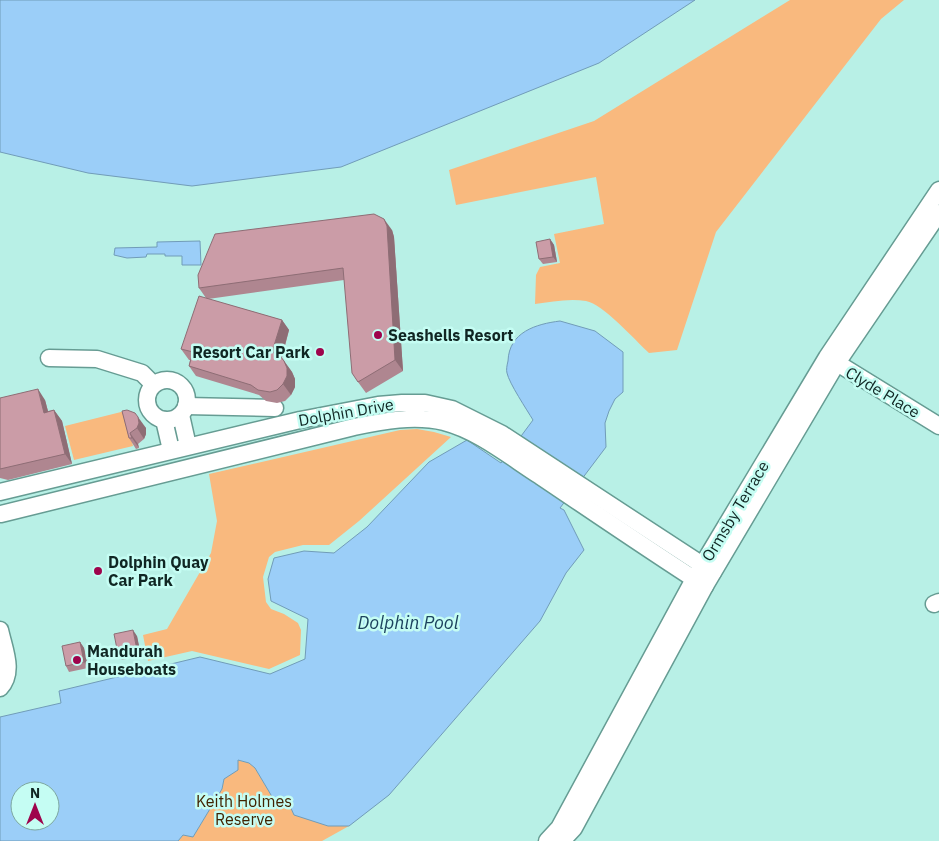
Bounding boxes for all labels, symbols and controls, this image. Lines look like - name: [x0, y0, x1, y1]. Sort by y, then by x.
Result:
- place label: Seashells Resort: [388, 325, 513, 345]
- marker: Seashells Resort: [372, 329, 384, 341]
- place label: Resort Car Park: [192, 342, 311, 362]
- marker: Resort Car Park: [314, 346, 326, 358]
- street label: Clyde Place: [842, 362, 924, 422]
- street label: Dolphin Drive: [297, 394, 395, 430]
- street label: Ormsby Terrace: [697, 457, 773, 565]
- place label: Dolphin Quay Car Park: [108, 552, 209, 590]
- marker: Dolphin Quay Car Park: [92, 565, 104, 577]
- water label: Dolphin Pool: [358, 611, 459, 634]
- place label: Mandurah Houseboats: [87, 641, 176, 679]
- marker: Mandurah Houseboats: [71, 654, 83, 666]
- north arrow: [10, 781, 60, 831]
- text: N: [30, 784, 40, 802]
- park label: Keith Holmes Reserve: [196, 791, 292, 829]

